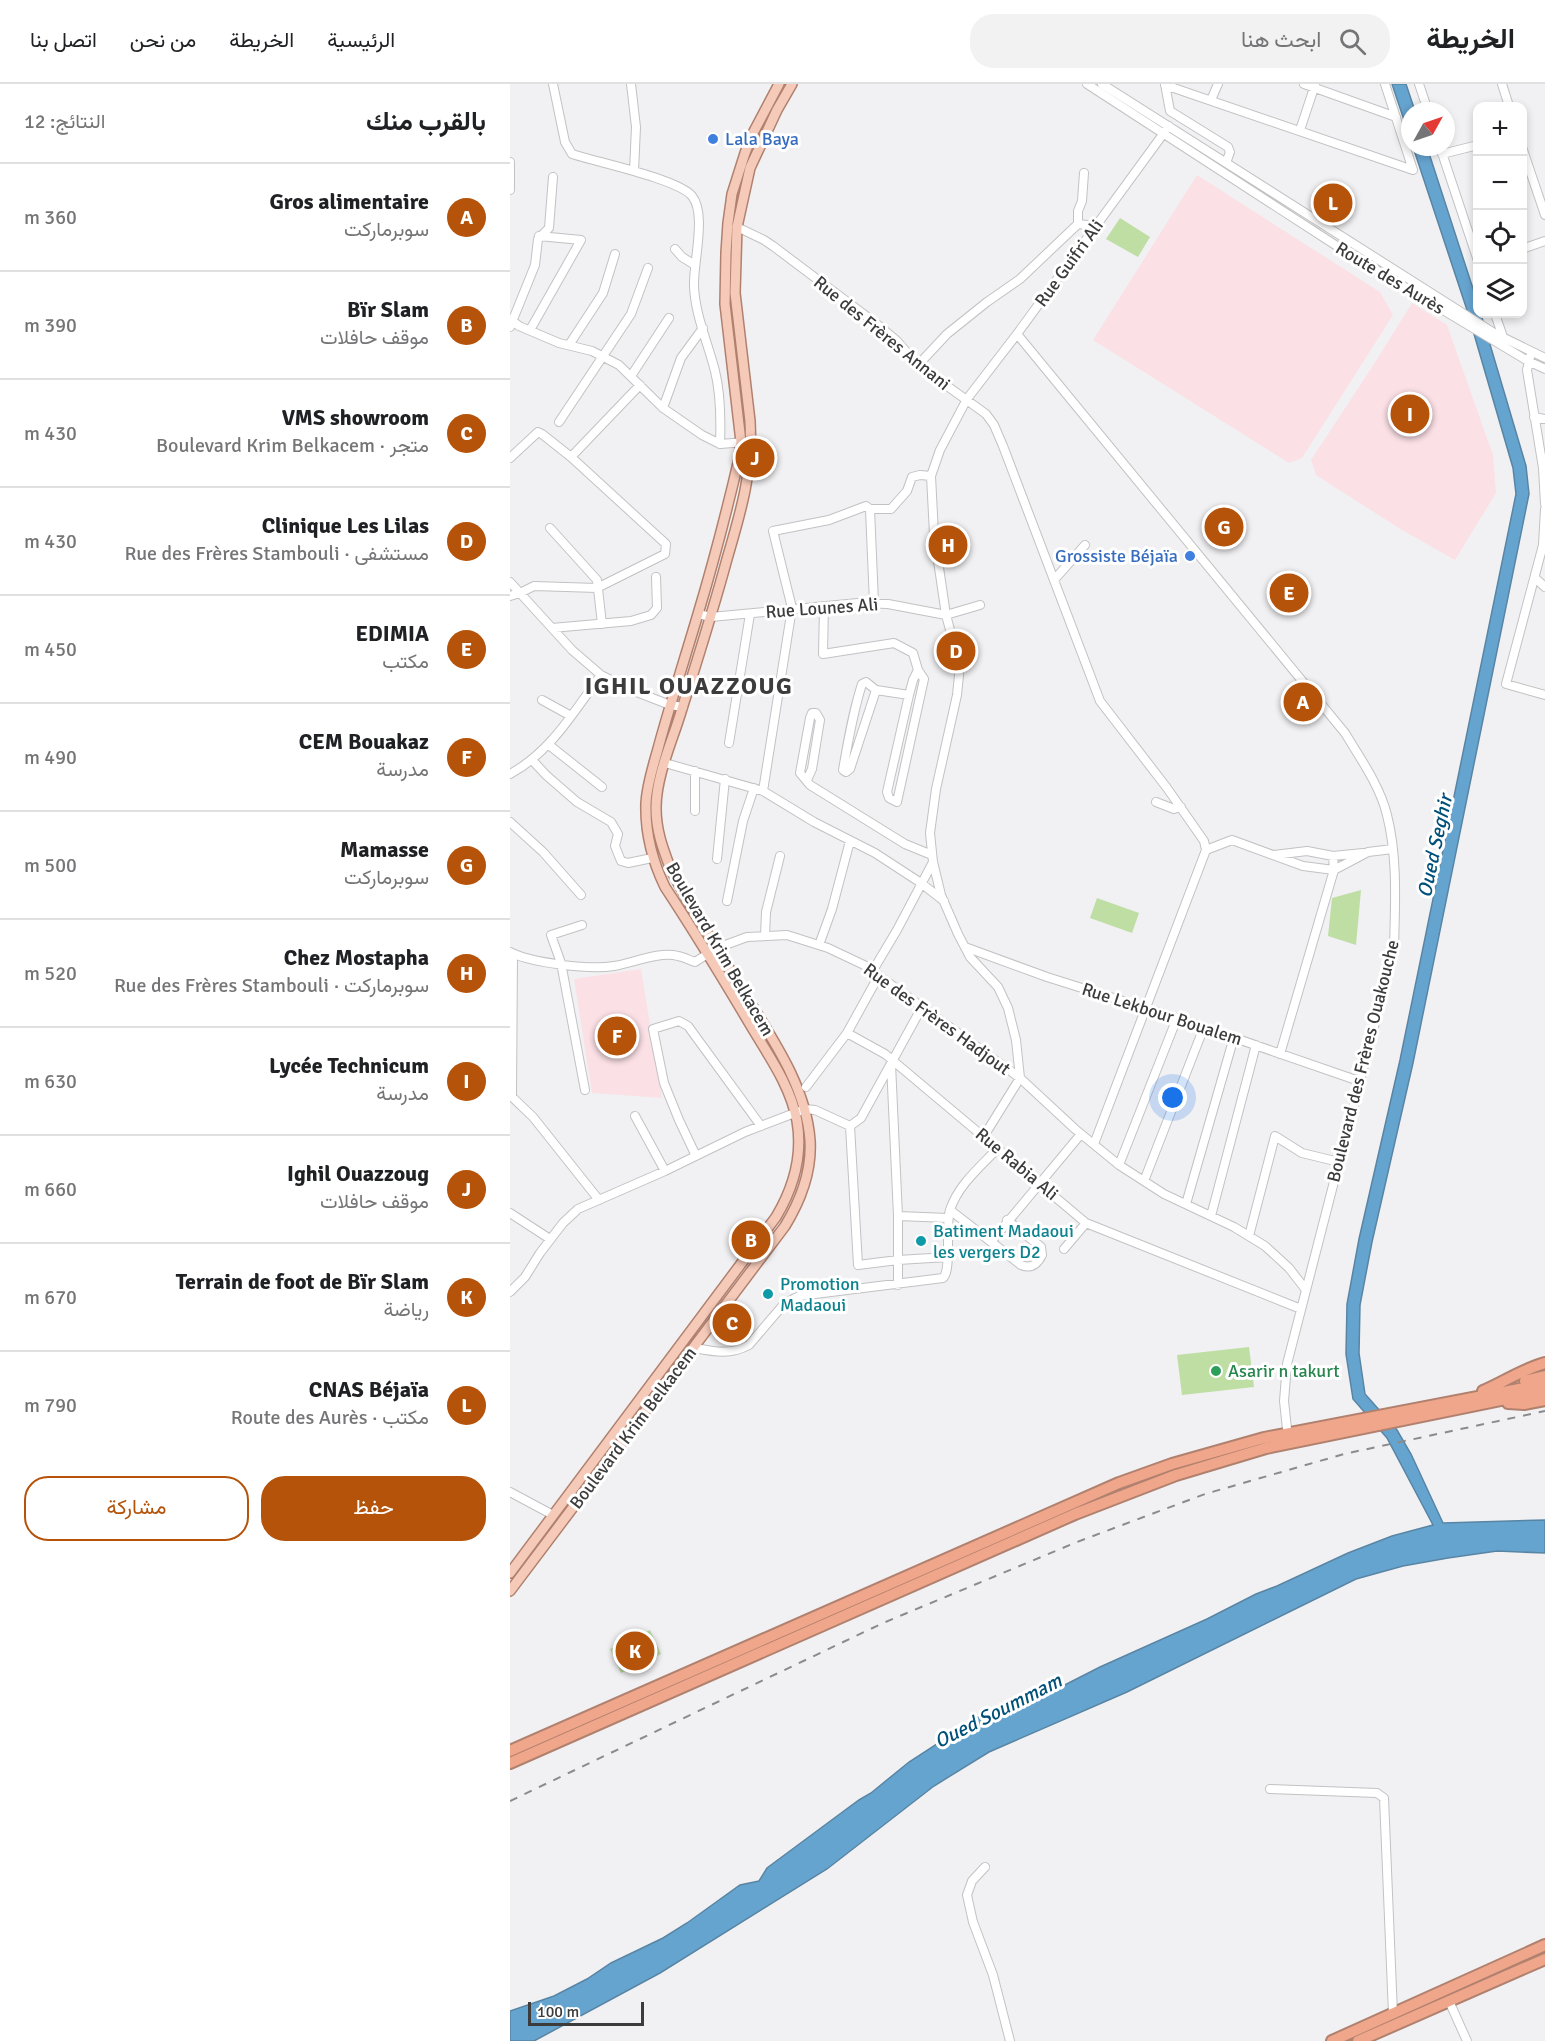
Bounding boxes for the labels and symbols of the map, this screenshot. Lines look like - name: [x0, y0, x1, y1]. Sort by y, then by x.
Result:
- north arrow: [1401, 102, 1455, 156]
- place label: Lala Baya: [725, 128, 799, 150]
- marker: Lala Baya: [706, 132, 720, 146]
- pin: L: [1314, 180, 1352, 226]
- street label: Rue Guifri Ali: [1030, 215, 1108, 311]
- street label: Route des Aurès: [1332, 237, 1449, 319]
- street label: Rue des Frères Annani: [809, 271, 955, 395]
- pin: I: [1390, 392, 1430, 436]
- pin: J: [736, 436, 774, 481]
- pin: G: [1204, 504, 1244, 550]
- pin: H: [928, 522, 968, 568]
- place label: Grossiste Béjaïa: [1055, 545, 1178, 567]
- marker: Grossiste Béjaïa: [1183, 549, 1197, 563]
- pin: E: [1270, 570, 1308, 616]
- street label: Rue Lounes Ali: [765, 593, 879, 623]
- pin: D: [936, 628, 976, 674]
- district label: IGHIL OUAZZOUG: [585, 671, 793, 701]
- pin: A: [1284, 680, 1322, 724]
- water label: Oued Seghir: [1412, 790, 1459, 900]
- street label: Boulevard Krim Belkacem: [661, 858, 779, 1040]
- street label: Boulevard des Frères Ouakouche: [1322, 938, 1404, 1184]
- street label: Rue des Frères Hadjout: [859, 958, 1015, 1080]
- street label: Rue Lekbour Boualem: [1079, 978, 1245, 1050]
- pin: F: [598, 1014, 636, 1058]
- your location: [1158, 1083, 1187, 1112]
- street label: Rue Rabia Ali: [971, 1123, 1063, 1205]
- pin: B: [732, 1218, 770, 1262]
- place label: Batiment Madaoui les vergers D2: [933, 1220, 1074, 1263]
- marker: Batiment Madaoui les vergers D2: [914, 1234, 928, 1248]
- place label: Promotion Madaoui: [780, 1273, 860, 1316]
- marker: Promotion Madaoui: [761, 1287, 775, 1301]
- pin: C: [712, 1300, 752, 1346]
- street label: Boulevard Krim Belkacem: [565, 1343, 701, 1513]
- place label: Asarir n takurt: [1228, 1360, 1339, 1382]
- marker: Asarir n takurt: [1209, 1364, 1223, 1378]
- pin: K: [616, 1628, 654, 1674]
- water label: Oued Soummam: [930, 1668, 1067, 1754]
- scale bar: [528, 1999, 644, 2026]

